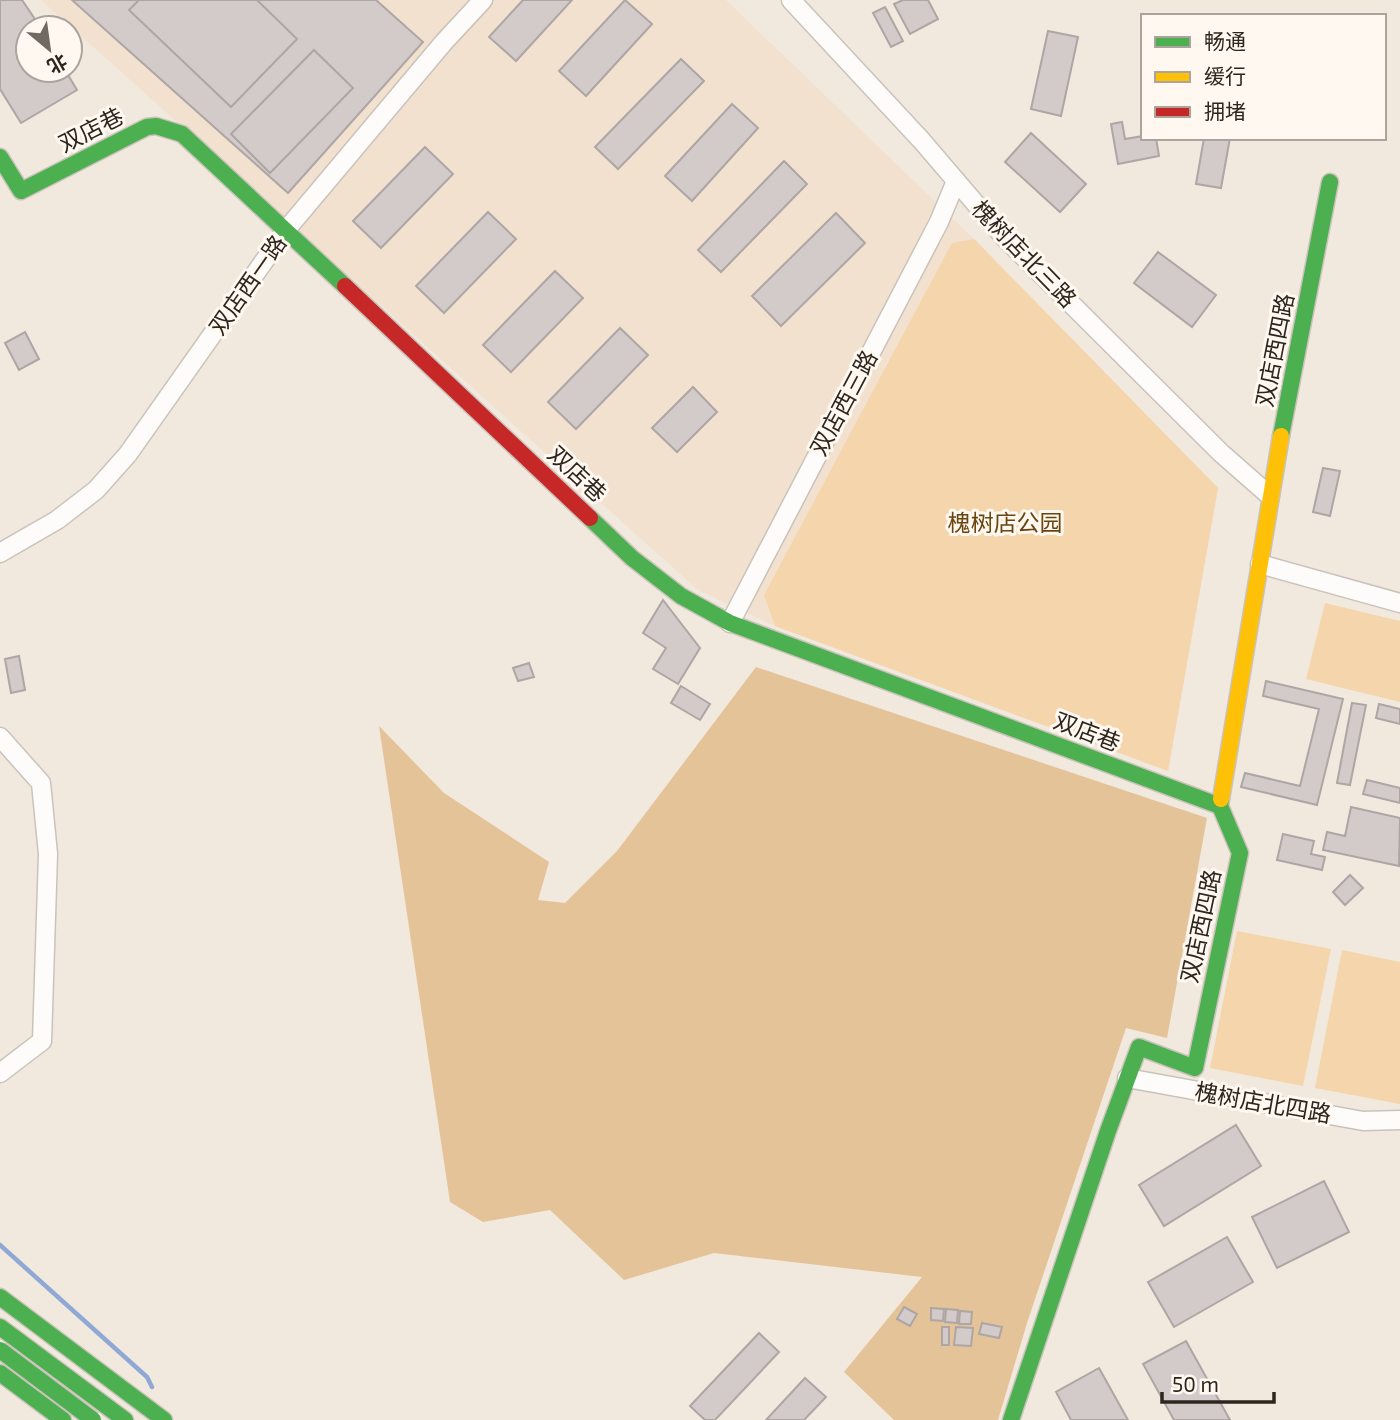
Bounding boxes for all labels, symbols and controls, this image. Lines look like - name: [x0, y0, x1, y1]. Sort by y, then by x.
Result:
- north arrow: [14, 14, 84, 84]
- legend: [1141, 14, 1386, 140]
- text: 畅通: [1204, 28, 1246, 53]
- text: 北: [44, 50, 71, 79]
- text: 缓行: [1204, 63, 1246, 88]
- text: 拥堵: [1204, 98, 1246, 123]
- street label: 双店巷: [53, 101, 128, 157]
- street label: 槐树店北三路: [967, 194, 1083, 313]
- street label: 双店西一路: [203, 229, 292, 340]
- street label: 双店西四路: [1249, 291, 1299, 409]
- street label: 双店西三路: [804, 345, 882, 460]
- street label: 双店巷: [543, 440, 612, 507]
- park label: 槐树店公园: [948, 508, 1063, 536]
- street label: 双店巷: [1050, 706, 1125, 757]
- street label: 双店西四路: [1174, 867, 1226, 985]
- street label: 槐树店北四路: [1193, 1076, 1334, 1128]
- scale bar: [1162, 1360, 1274, 1404]
- text: 50 m: [1172, 1371, 1219, 1396]

